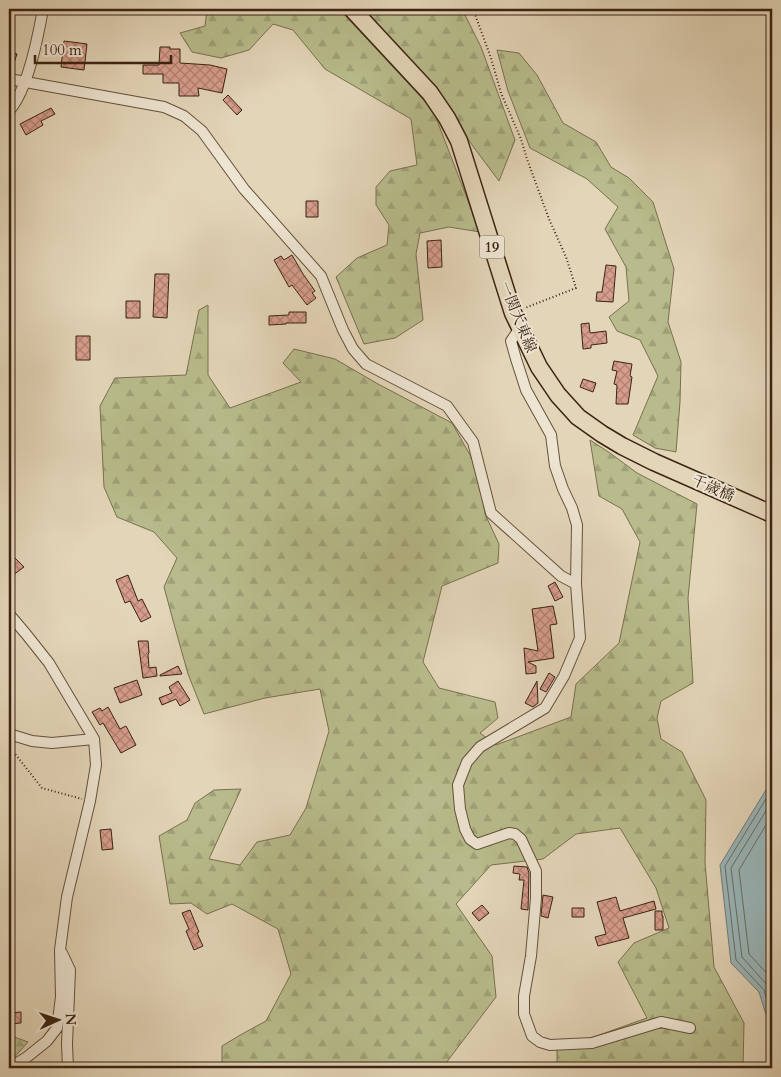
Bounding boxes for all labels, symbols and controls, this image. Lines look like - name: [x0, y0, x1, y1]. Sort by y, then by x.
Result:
- scale bar: [35, 32, 171, 64]
- text: 100 m: [42, 40, 82, 60]
- road number: 19: [480, 236, 504, 258]
- street label: 一関大東線: [495, 278, 541, 356]
- street label: 千歳橋: [688, 470, 738, 506]
- north arrow: [32, 994, 82, 1044]
- text: N: [61, 1013, 80, 1026]

